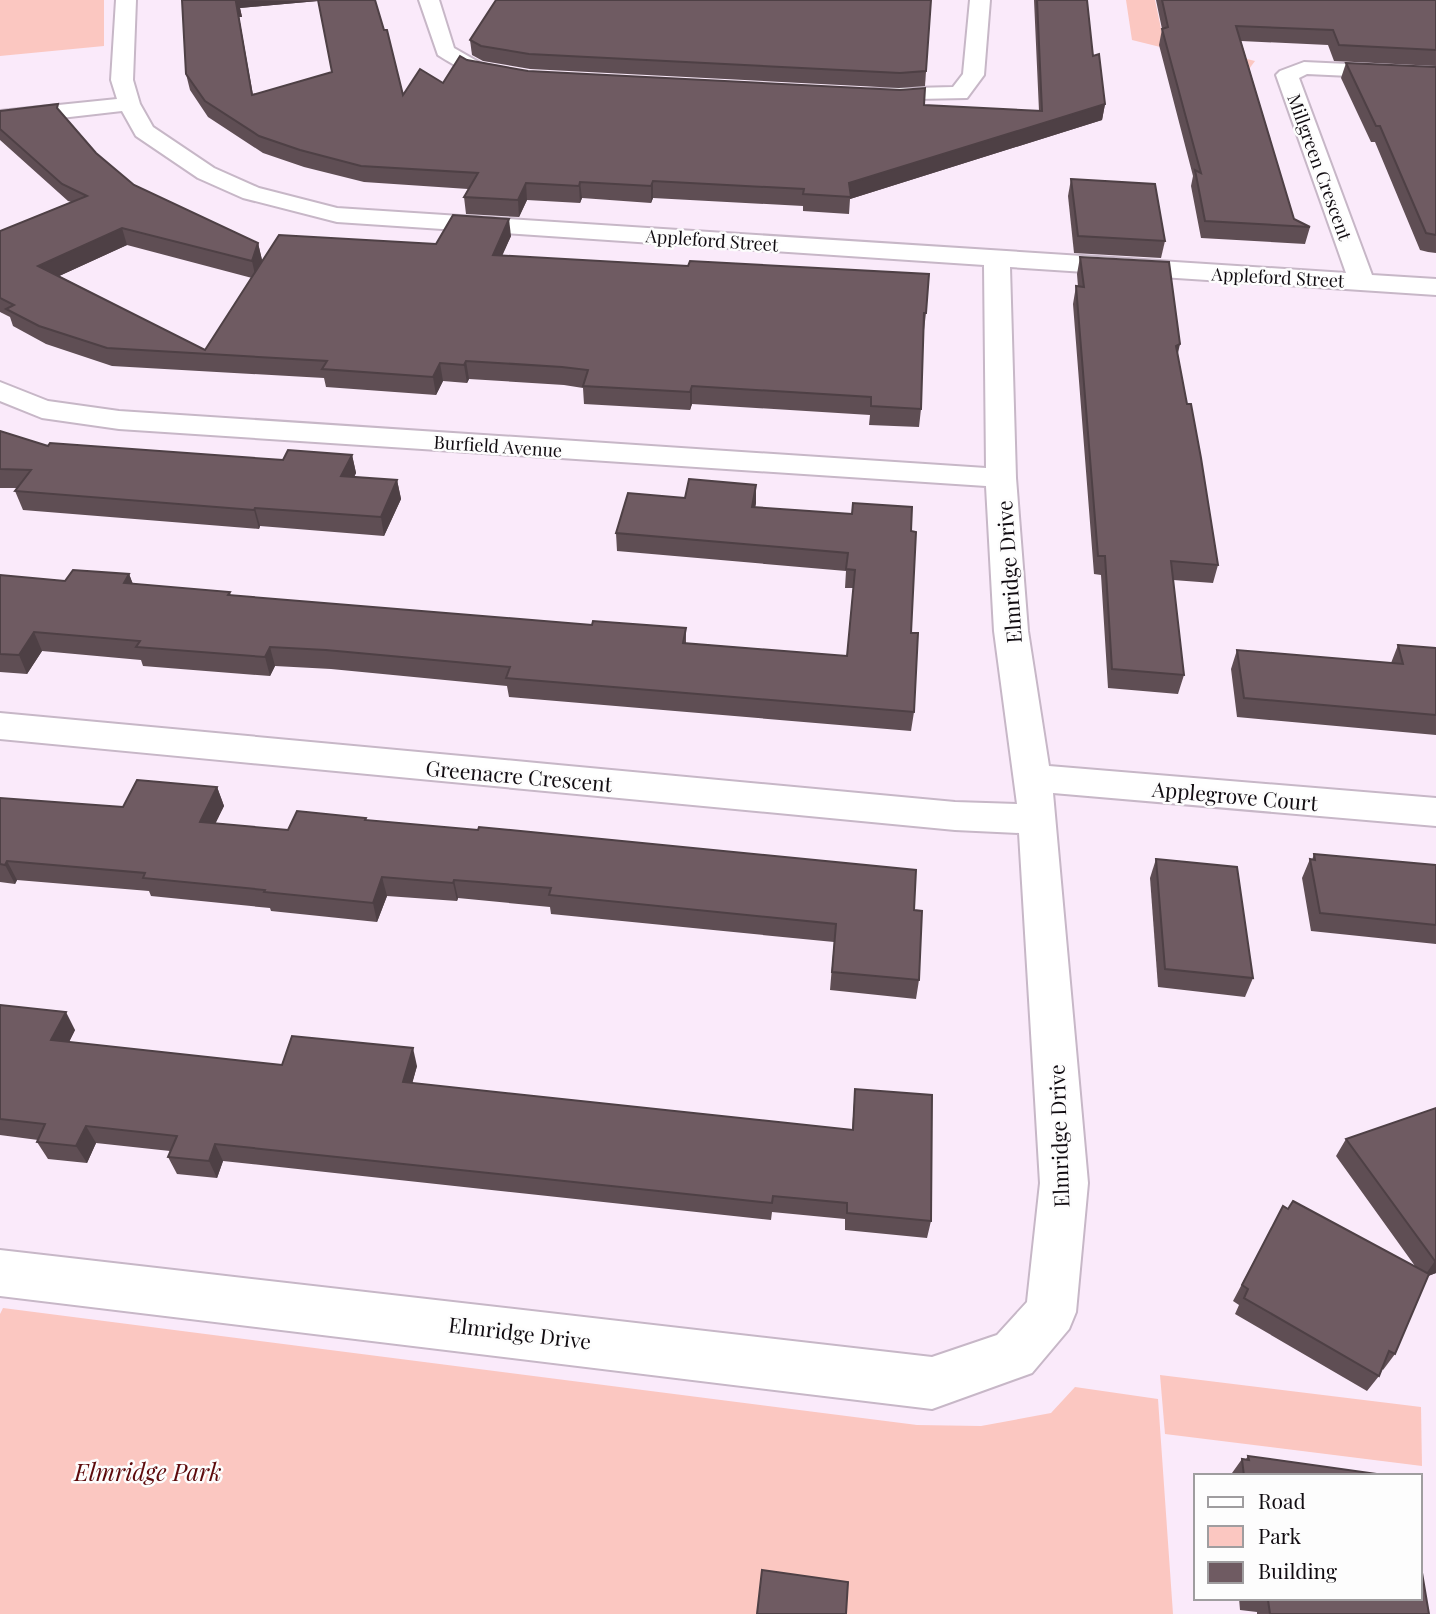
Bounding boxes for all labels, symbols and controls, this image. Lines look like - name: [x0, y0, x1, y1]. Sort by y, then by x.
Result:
- street label: Millgreen Crescent: [1282, 91, 1358, 244]
- street label: Appleford Street: [644, 223, 780, 257]
- street label: Appleford Street: [1210, 261, 1346, 292]
- street label: Burfield Avenue: [433, 430, 563, 462]
- street label: Elmridge Drive: [989, 500, 1027, 644]
- street label: Greenacre Crescent: [425, 753, 614, 797]
- street label: Applegrove Court: [1150, 774, 1320, 816]
- street label: Elmridge Drive: [1042, 1064, 1074, 1208]
- street label: Elmridge Drive: [447, 1309, 593, 1355]
- park label: Elmridge Park: [73, 1455, 222, 1487]
- legend: [1194, 1474, 1422, 1600]
- text: Road: [1258, 1486, 1306, 1514]
- text: Park: [1258, 1521, 1302, 1549]
- text: Building: [1258, 1556, 1337, 1584]

